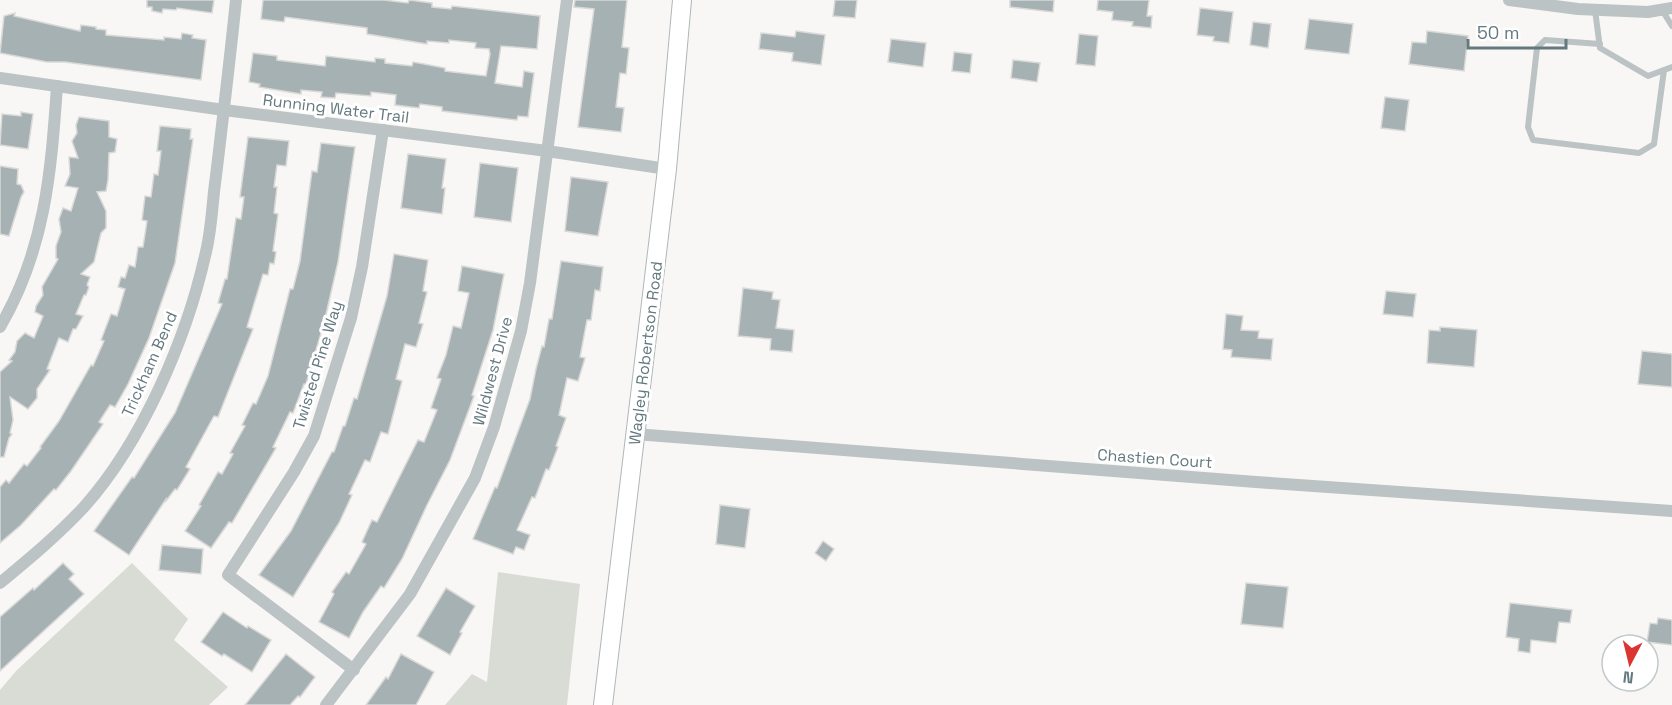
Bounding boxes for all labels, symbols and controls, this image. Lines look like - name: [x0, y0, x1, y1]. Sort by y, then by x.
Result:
- scale bar: [1468, 12, 1566, 50]
- text: 50 m: [1477, 21, 1519, 44]
- street label: Running Water Trail: [262, 89, 410, 128]
- street label: Wagley Robertson Road: [624, 260, 667, 446]
- street label: Twisted Pine Way: [288, 298, 347, 432]
- street label: Trickham Bend: [117, 308, 182, 420]
- street label: Wildwest Drive: [468, 314, 517, 428]
- street label: Chastien Court: [1097, 444, 1213, 473]
- north arrow: [1600, 633, 1660, 693]
- text: N: [1622, 666, 1635, 688]

